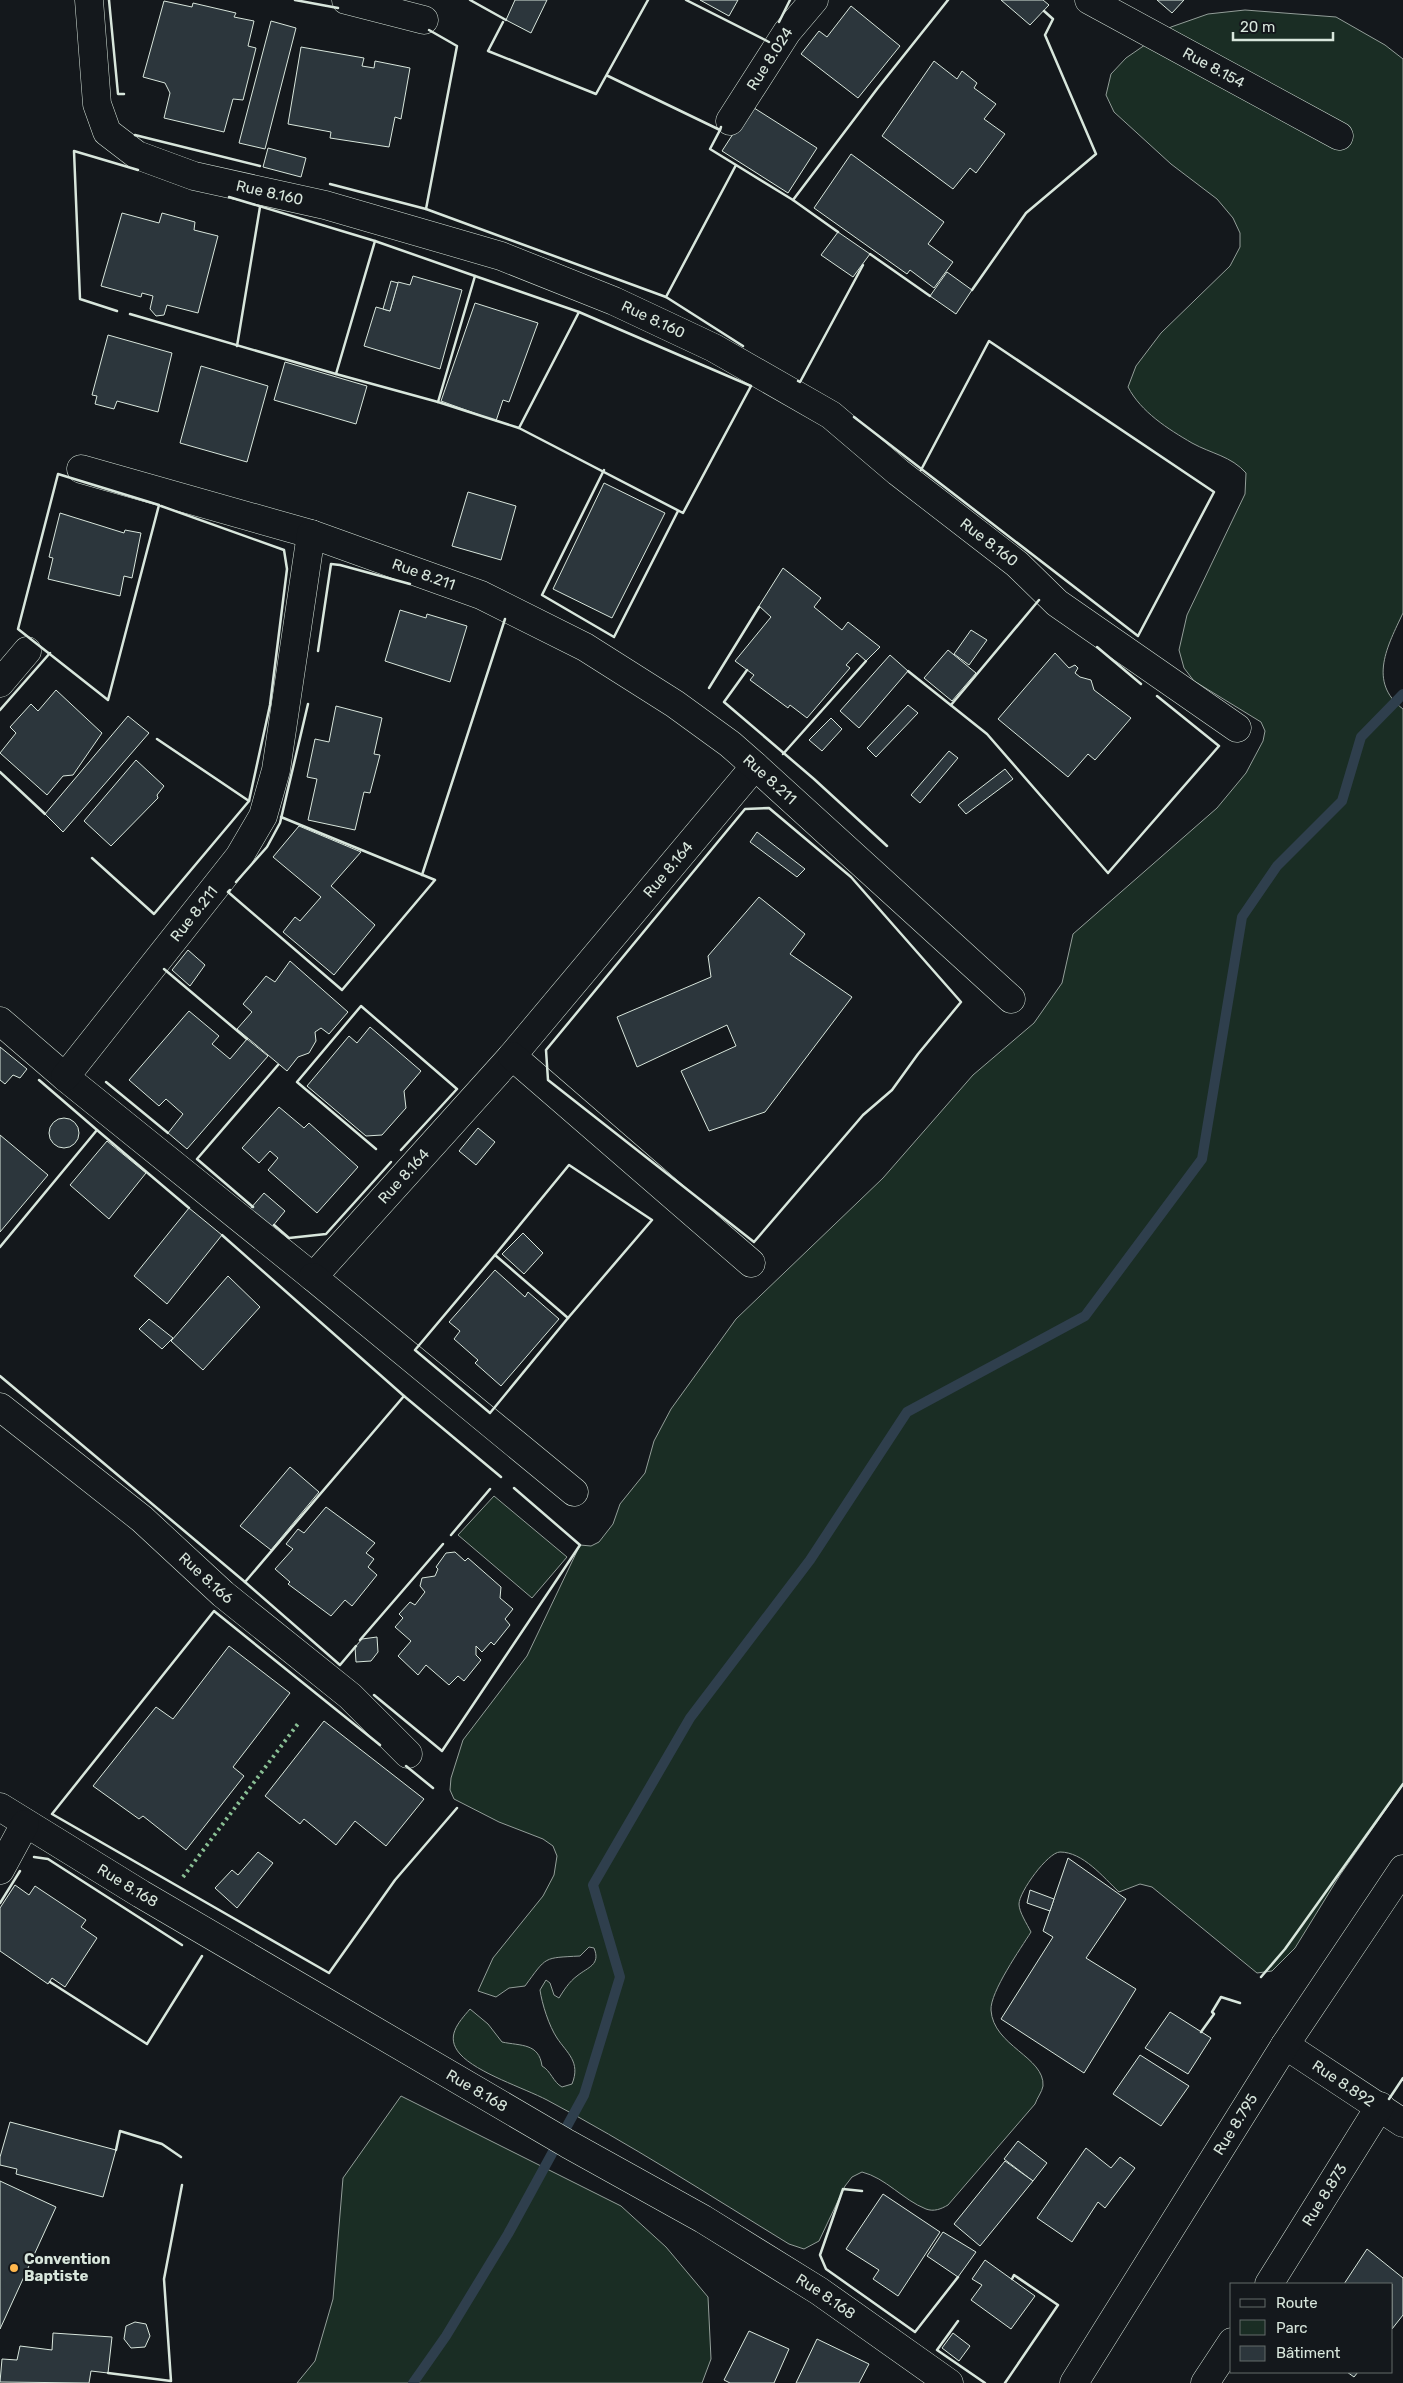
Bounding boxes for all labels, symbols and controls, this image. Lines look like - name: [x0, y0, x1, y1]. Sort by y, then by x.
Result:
- scale bar: [1233, 10, 1333, 42]
- text: 20 m: [1240, 18, 1275, 36]
- street label: Rue 8.024: [743, 24, 797, 94]
- street label: Rue 8.154: [1180, 44, 1248, 92]
- street label: Rue 8.160: [234, 177, 305, 209]
- street label: Rue 8.160: [619, 297, 688, 342]
- street label: Rue 8.160: [957, 514, 1022, 570]
- street label: Rue 8.211: [390, 555, 458, 594]
- street label: Rue 8.211: [739, 751, 800, 808]
- street label: Rue 8.164: [639, 838, 697, 901]
- street label: Rue 8.211: [167, 882, 221, 945]
- street label: Rue 8.164: [374, 1145, 433, 1207]
- street label: Rue 8.166: [175, 1549, 237, 1608]
- street label: Rue 8.168: [94, 1860, 161, 1911]
- street label: Rue 8.892: [1309, 2056, 1378, 2111]
- street label: Rue 8.168: [443, 2066, 511, 2116]
- street label: Rue 8.795: [1210, 2090, 1262, 2158]
- street label: Rue 8.873: [1298, 2160, 1351, 2229]
- place label: Convention Baptiste: [24, 2250, 110, 2285]
- marker: Convention Baptiste: [8, 2262, 20, 2274]
- street label: Rue 8.168: [793, 2270, 859, 2323]
- legend: [1230, 2283, 1393, 2373]
- text: Route: [1276, 2294, 1318, 2312]
- text: Parc: [1276, 2319, 1308, 2337]
- text: Bâtiment: [1276, 2344, 1340, 2362]

